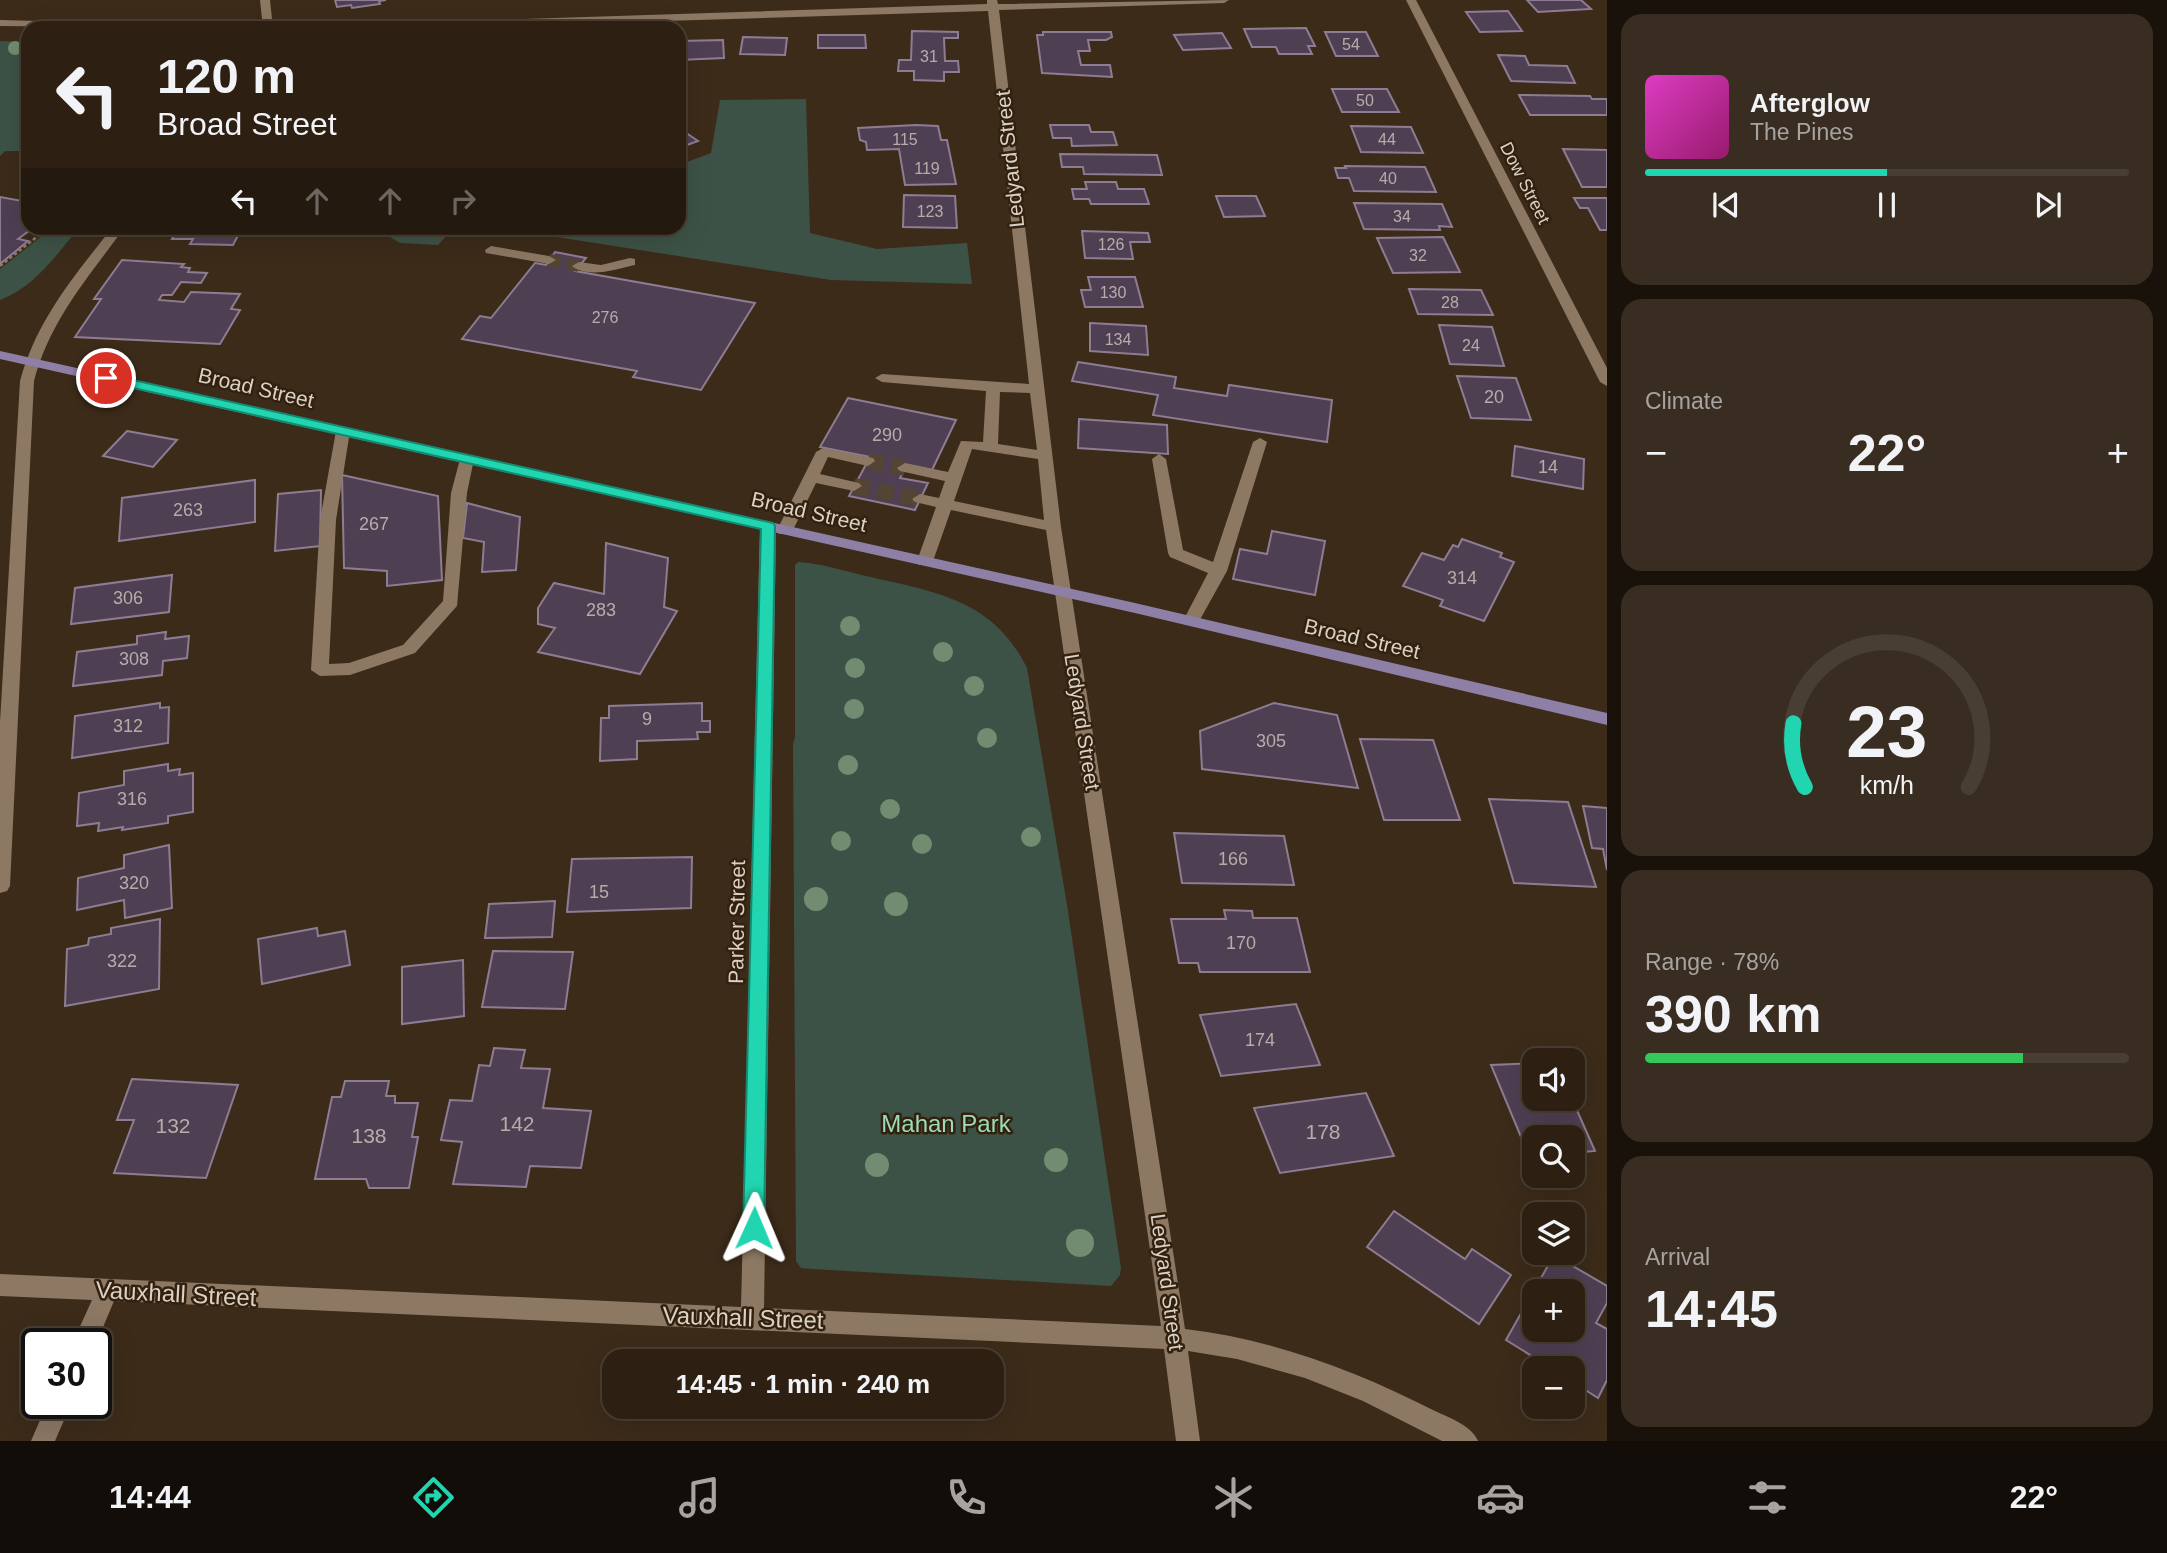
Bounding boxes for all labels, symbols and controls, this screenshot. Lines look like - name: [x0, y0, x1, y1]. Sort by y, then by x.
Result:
- house number: 54: [1342, 36, 1360, 53]
- house number: 31: [920, 48, 938, 65]
- icon: left: [42, 49, 133, 140]
- text: 120 m: [157, 49, 296, 103]
- text: Afterglow: [1750, 88, 1870, 118]
- street label: Ledyard Street: [991, 89, 1028, 229]
- house number: 50: [1356, 92, 1374, 109]
- text: Broad Street: [157, 106, 337, 142]
- text: The Pines: [1750, 119, 1854, 145]
- house number: 115: [892, 131, 918, 148]
- house number: 44: [1378, 131, 1396, 148]
- street label: Dow Street: [1496, 139, 1554, 227]
- house number: 119: [914, 160, 940, 177]
- house number: 40: [1379, 170, 1397, 187]
- icon: left: [225, 182, 263, 220]
- icon: ahead: [298, 182, 336, 220]
- icon: ahead: [371, 182, 409, 220]
- icon: right: [444, 182, 482, 220]
- icon: previous: [1707, 186, 1745, 224]
- icon: pause: [1868, 186, 1906, 224]
- icon: next: [2029, 186, 2067, 224]
- house number: 123: [917, 203, 943, 220]
- house number: 34: [1393, 208, 1411, 225]
- house number: 126: [1098, 236, 1124, 253]
- house number: 32: [1409, 247, 1427, 264]
- house number: 130: [1100, 284, 1126, 301]
- house number: 28: [1441, 294, 1459, 311]
- house number: 276: [592, 309, 618, 326]
- house number: 134: [1105, 331, 1131, 348]
- house number: 24: [1462, 337, 1480, 354]
- pin: [76, 348, 136, 408]
- icon: arrive: [87, 359, 125, 397]
- street label: Broad Street: [196, 363, 316, 412]
- house number: 20: [1484, 387, 1504, 407]
- text: Climate: [1645, 388, 1723, 414]
- text: 22°: [1848, 424, 1926, 482]
- house number: 290: [872, 425, 902, 445]
- text: −: [1645, 432, 1667, 474]
- text: +: [2107, 432, 2129, 474]
- house number: 14: [1538, 457, 1558, 477]
- street label: Broad Street: [749, 487, 869, 536]
- house number: 263: [173, 500, 203, 520]
- house number: 267: [359, 514, 389, 534]
- house number: 314: [1447, 568, 1477, 588]
- house number: 306: [113, 588, 143, 608]
- house number: 283: [586, 600, 616, 620]
- street label: Broad Street: [1302, 614, 1422, 663]
- house number: 308: [119, 649, 149, 669]
- street label: Ledyard Street: [1060, 652, 1105, 792]
- text: 23: [1847, 691, 1927, 772]
- house number: 9: [642, 709, 652, 729]
- house number: 312: [113, 716, 143, 736]
- house number: 305: [1256, 731, 1286, 751]
- text: km/h: [1860, 770, 1914, 798]
- house number: 316: [117, 789, 147, 809]
- house number: 166: [1218, 849, 1248, 869]
- street label: Parker Street: [724, 860, 749, 984]
- house number: 320: [119, 873, 149, 893]
- house number: 15: [589, 882, 609, 902]
- house number: 170: [1226, 933, 1256, 953]
- text: Range · 78%: [1645, 949, 1779, 975]
- house number: 322: [107, 951, 137, 971]
- text: 390 km: [1645, 985, 1821, 1043]
- house number: 174: [1245, 1030, 1275, 1050]
- map controls: [1522, 1048, 1585, 1419]
- button: sound: [1522, 1048, 1585, 1111]
- park label: Mahan Park: [881, 1110, 1012, 1137]
- house number: 142: [499, 1112, 535, 1135]
- house number: 132: [155, 1114, 191, 1137]
- house number: 178: [1305, 1120, 1341, 1143]
- house number: 138: [351, 1124, 387, 1147]
- button: search: [1522, 1125, 1585, 1188]
- position arrow: [717, 1191, 791, 1265]
- button: layers: [1522, 1202, 1585, 1265]
- street label: Ledyard Street: [1147, 1212, 1188, 1352]
- text: Arrival: [1645, 1244, 1710, 1270]
- street label: Vauxhall Street: [95, 1276, 257, 1311]
- button: +: [1522, 1279, 1585, 1342]
- text: 14:45: [1645, 1280, 1778, 1338]
- street label: Vauxhall Street: [662, 1301, 824, 1334]
- speed limit sign: 30: [21, 1328, 112, 1419]
- button: −: [1522, 1356, 1585, 1419]
- text: 14:45 · 1 min · 240 m: [676, 1369, 930, 1399]
- icon: directions: [409, 1473, 458, 1522]
- icon: music: [675, 1473, 724, 1522]
- icon: phone: [942, 1473, 991, 1522]
- icon: climate: [1209, 1473, 1258, 1522]
- icon: car: [1476, 1473, 1525, 1522]
- icon: filters: [1743, 1473, 1792, 1522]
- text: 14:44: [109, 1479, 191, 1515]
- text: 22°: [2010, 1479, 2058, 1515]

